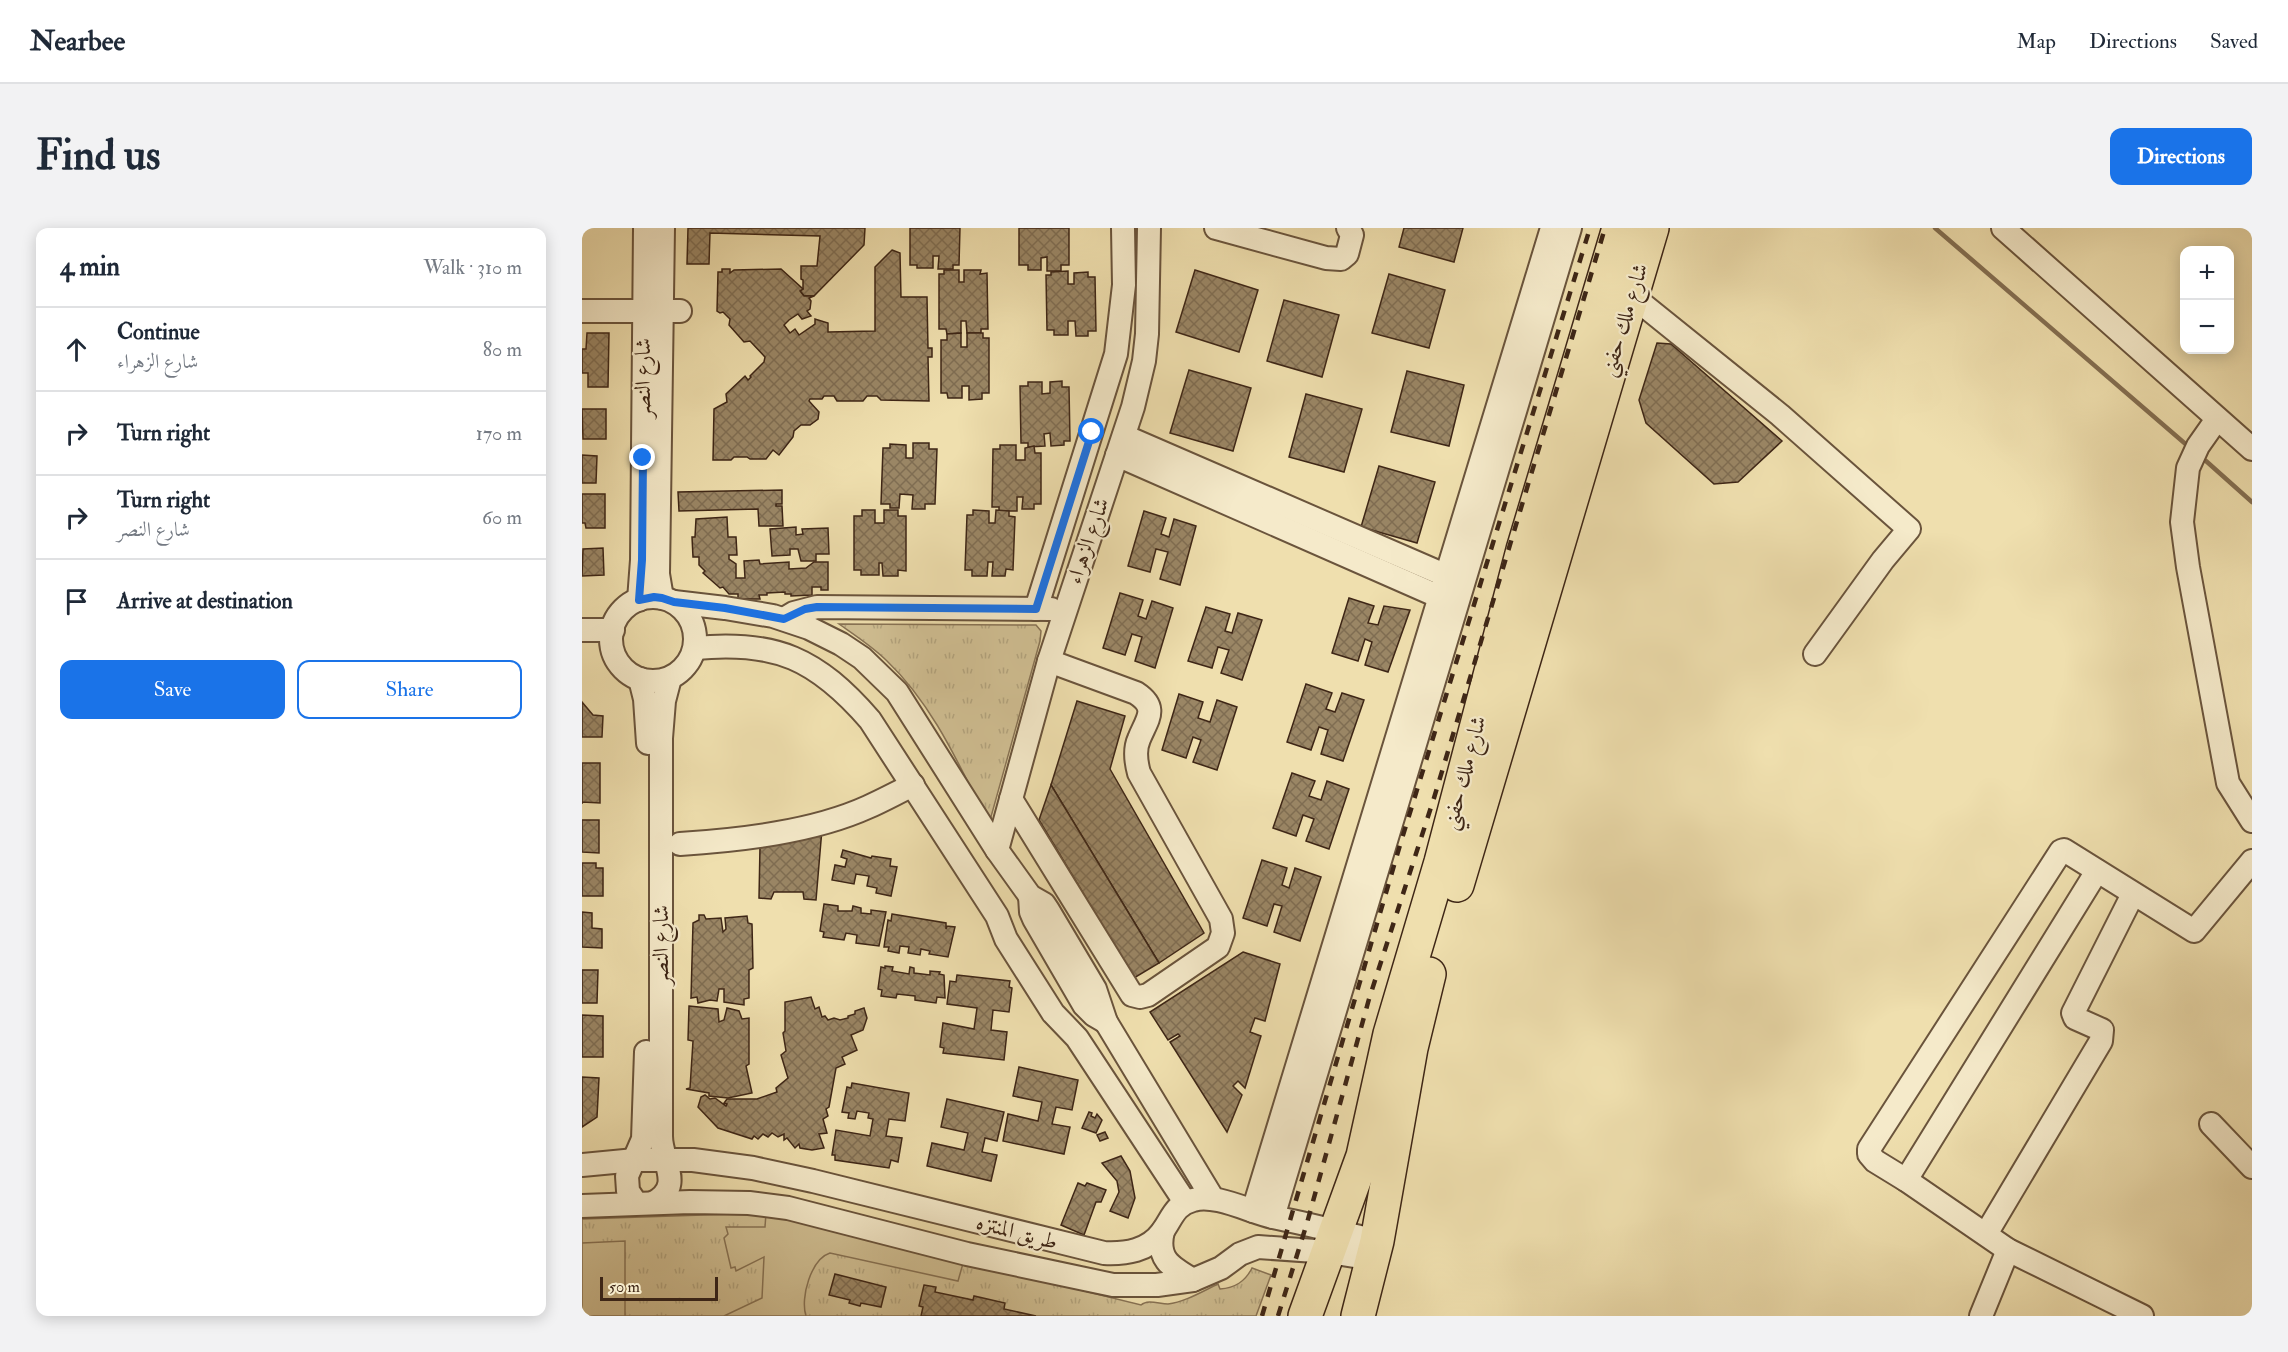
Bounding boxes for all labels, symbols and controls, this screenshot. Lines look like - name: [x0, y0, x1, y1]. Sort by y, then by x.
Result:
- text: Nearbee: [30, 24, 125, 59]
- text: Map: [2016, 28, 2056, 55]
- text: Directions: [2089, 28, 2177, 55]
- text: Saved: [2210, 28, 2258, 55]
- button: Directions: [2110, 128, 2252, 185]
- text: Find us: [36, 130, 160, 182]
- map controls: [2180, 246, 2234, 354]
- button: +: [2180, 246, 2234, 300]
- text: 4 min: [60, 251, 120, 283]
- text: Walk · 310 m: [423, 255, 522, 280]
- street label: شارع ملك حفني: [1594, 260, 1660, 382]
- button: −: [2180, 300, 2234, 354]
- text: Continue: [117, 318, 200, 346]
- icon: ahead: [60, 333, 93, 366]
- text: 80 m: [483, 337, 522, 362]
- street label: شارع النصر: [629, 338, 661, 420]
- text: شارع الزهراء: [117, 349, 198, 374]
- icon: right: [60, 417, 93, 450]
- route start: [1078, 418, 1104, 444]
- text: Turn right: [117, 419, 210, 447]
- text: 170 m: [476, 421, 522, 446]
- route end: [629, 444, 655, 470]
- text: Turn right: [117, 486, 210, 514]
- street label: شارع الزهراء: [1060, 494, 1120, 589]
- icon: right: [60, 501, 93, 534]
- text: 60 m: [482, 505, 522, 530]
- text: شارع النصر: [117, 517, 190, 542]
- icon: arrive: [60, 585, 93, 618]
- text: Arrive at destination: [117, 587, 293, 615]
- button: Save: [60, 660, 285, 719]
- button: Share: [297, 660, 522, 719]
- street label: شارع ملك حفني: [1435, 713, 1498, 835]
- street label: شارع النصر: [647, 905, 679, 987]
- street label: طريق المنتزه: [973, 1208, 1061, 1256]
- scale bar: [600, 1274, 718, 1302]
- text: 50 m: [609, 1277, 640, 1297]

